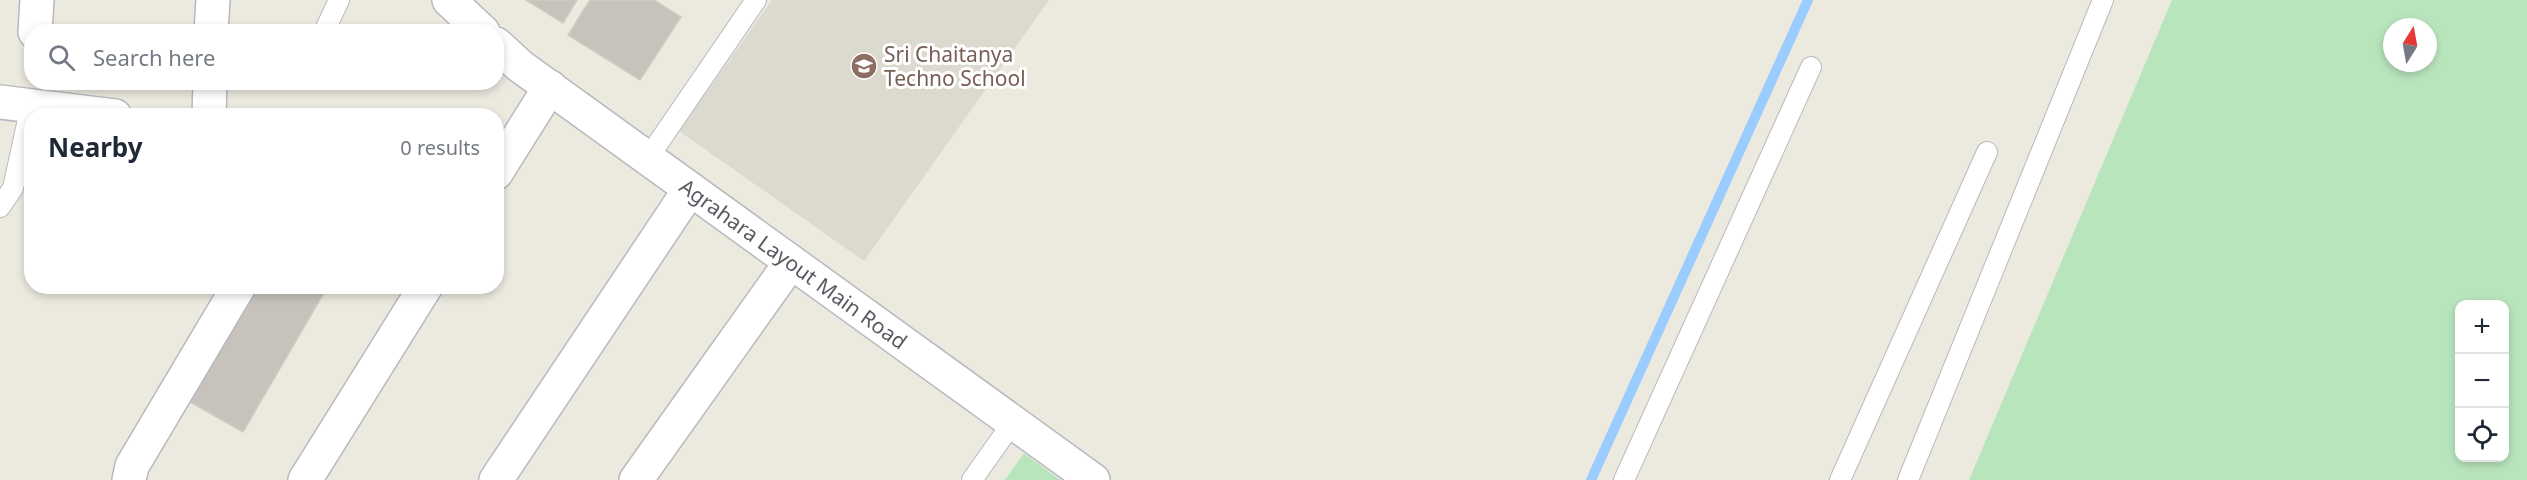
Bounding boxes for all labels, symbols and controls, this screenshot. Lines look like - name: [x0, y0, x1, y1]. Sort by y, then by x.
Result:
- north arrow: [2383, 18, 2437, 72]
- search box: [24, 24, 504, 90]
- place label: Sri Chaitanya Techno School: [884, 40, 1026, 92]
- icon: search: [45, 41, 78, 74]
- text: Search here: [93, 42, 215, 72]
- school or university icon: Sri Chaitanya Techno School: [849, 51, 879, 81]
- text: Nearby: [48, 129, 143, 165]
- text: 0 results: [400, 134, 480, 161]
- street label: Agrahara Layout Main Road: [674, 172, 913, 355]
- map controls: [2455, 300, 2509, 462]
- button: +: [2455, 300, 2509, 354]
- button: −: [2455, 354, 2509, 408]
- button: locate: [2455, 408, 2509, 462]

